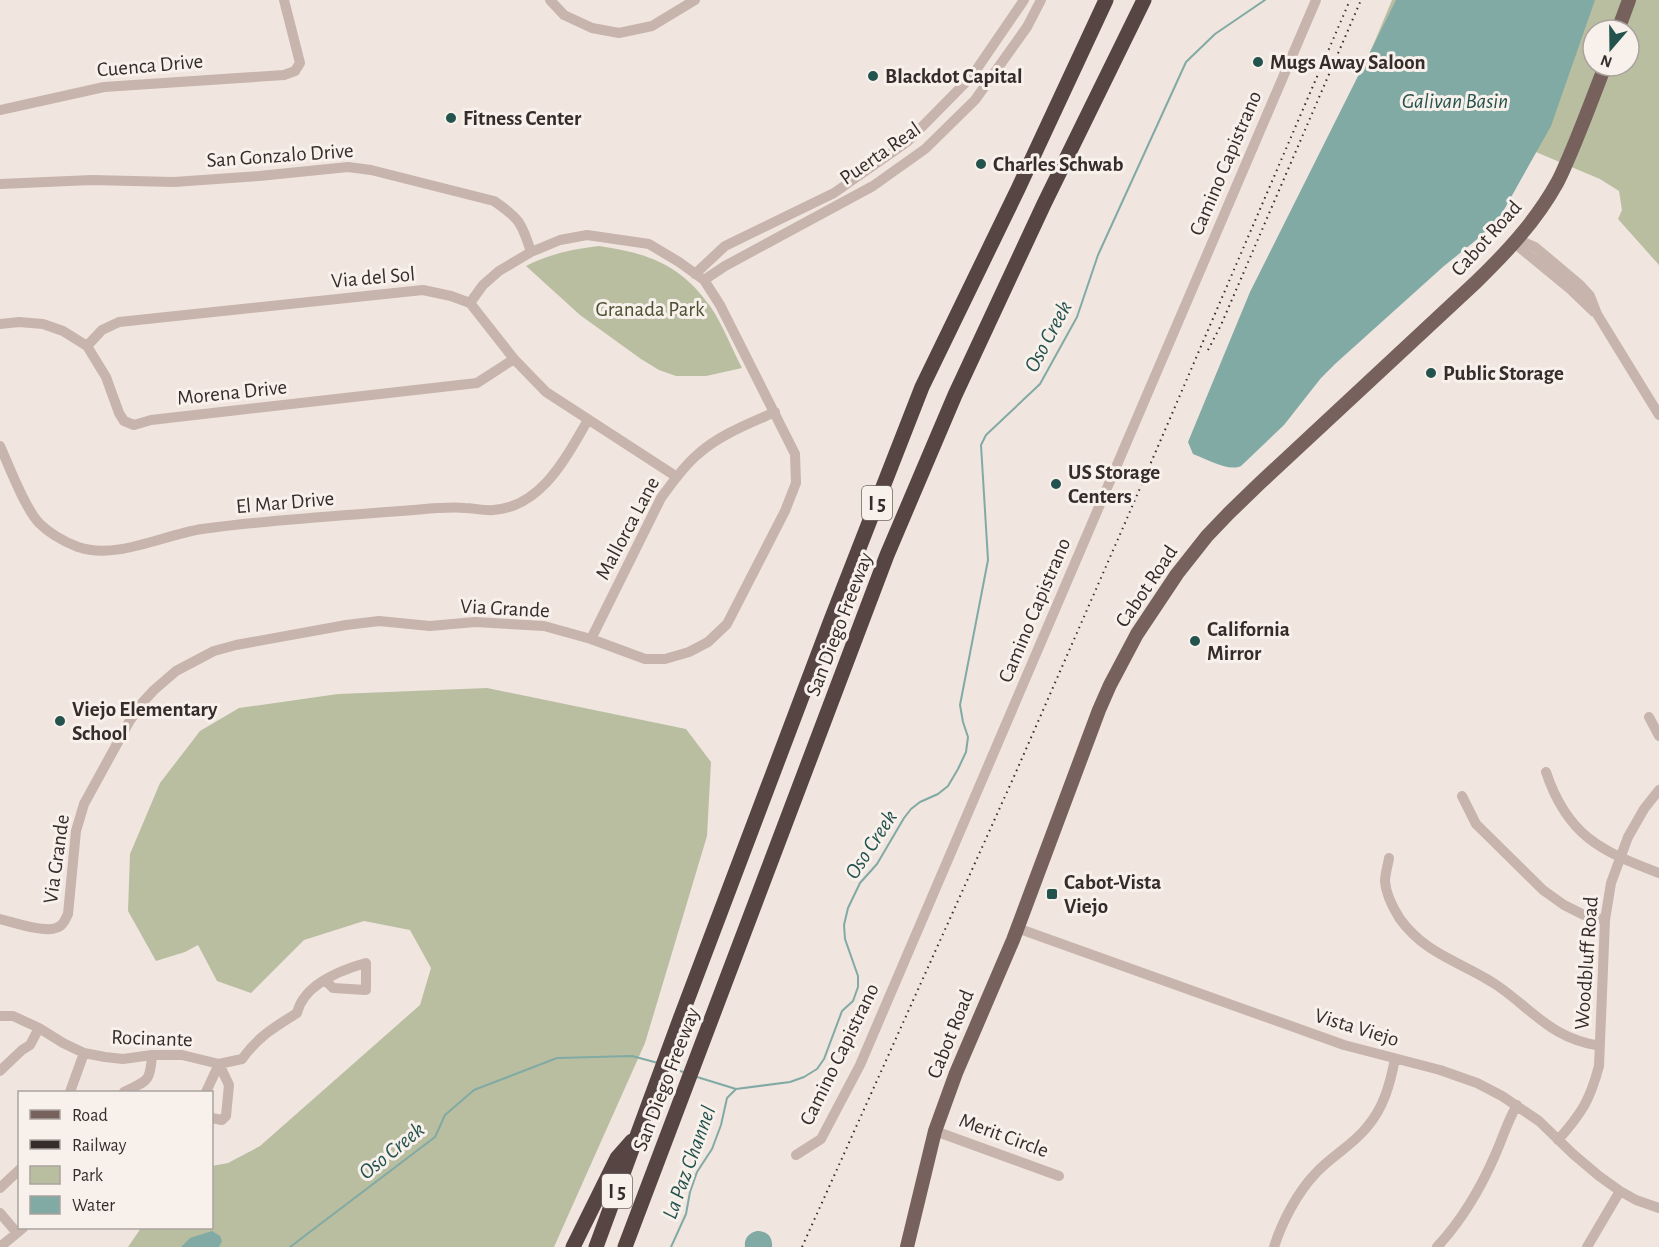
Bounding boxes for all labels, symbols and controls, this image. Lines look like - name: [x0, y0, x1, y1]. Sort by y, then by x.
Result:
- north arrow: [1581, 18, 1641, 78]
- street label: Cuenca Drive: [96, 50, 204, 81]
- place label: Mugs Away Saloon: [1270, 52, 1426, 73]
- text: N: [1598, 52, 1614, 71]
- marker: Mugs Away Saloon: [1251, 55, 1265, 69]
- place label: Blackdot Capital: [885, 66, 1023, 87]
- marker: Blackdot Capital: [866, 69, 880, 83]
- street label: Camino Capistrano: [1186, 88, 1265, 239]
- water label: Galivan Basin: [1402, 90, 1508, 112]
- place label: Fitness Center: [463, 108, 582, 129]
- marker: Fitness Center: [444, 111, 458, 125]
- street label: Puerta Real: [836, 118, 924, 189]
- street label: San Gonzalo Drive: [206, 140, 354, 171]
- place label: Charles Schwab: [993, 154, 1123, 175]
- marker: Charles Schwab: [974, 157, 988, 171]
- street label: Cabot Road: [1447, 196, 1526, 280]
- street label: Via del Sol: [330, 263, 416, 292]
- water label: Oso Creek: [1020, 297, 1076, 376]
- park label: Granada Park: [595, 299, 705, 320]
- place label: Public Storage: [1443, 363, 1564, 384]
- marker: Public Storage: [1424, 366, 1438, 380]
- street label: Morena Drive: [176, 376, 288, 409]
- place label: US Storage Centers: [1068, 462, 1160, 507]
- street label: Mallorca Lane: [592, 473, 663, 583]
- marker: US Storage Centers: [1049, 477, 1063, 491]
- road number: I 5: [862, 486, 892, 520]
- street label: El Mar Drive: [235, 488, 335, 517]
- street label: Camino Capistrano: [995, 535, 1074, 686]
- street label: Cabot Road: [1112, 541, 1181, 631]
- street label: San Diego Freeway: [802, 549, 877, 699]
- street label: Via Grande: [460, 596, 550, 621]
- place label: California Mirror: [1207, 619, 1290, 664]
- marker: California Mirror: [1188, 634, 1202, 648]
- place label: Viejo Elementary School: [72, 699, 218, 744]
- marker: Viejo Elementary School: [53, 714, 67, 728]
- water label: Oso Creek: [841, 806, 901, 883]
- street label: Via Grande: [40, 813, 73, 905]
- place label: Cabot-Vista Viejo: [1064, 872, 1161, 917]
- marker: Cabot-Vista Viejo: [1045, 887, 1059, 901]
- street label: Woodbluff Road: [1571, 895, 1602, 1030]
- street label: Camino Capistrano: [796, 980, 883, 1128]
- street label: Cabot Road: [923, 987, 978, 1082]
- street label: San Diego Freeway: [629, 1004, 704, 1154]
- street label: Vista Viejo: [1312, 1005, 1402, 1050]
- street label: Rocinante: [111, 1027, 193, 1050]
- legend: [18, 1091, 213, 1229]
- water label: La Paz Channel: [658, 1103, 720, 1222]
- text: Road: [72, 1107, 108, 1125]
- street label: Merit Circle: [956, 1110, 1051, 1161]
- water label: Oso Creek: [355, 1118, 429, 1184]
- text: Railway: [72, 1137, 127, 1155]
- text: Park: [72, 1167, 104, 1185]
- road number: I 5: [602, 1174, 632, 1208]
- text: Water: [72, 1197, 115, 1215]

